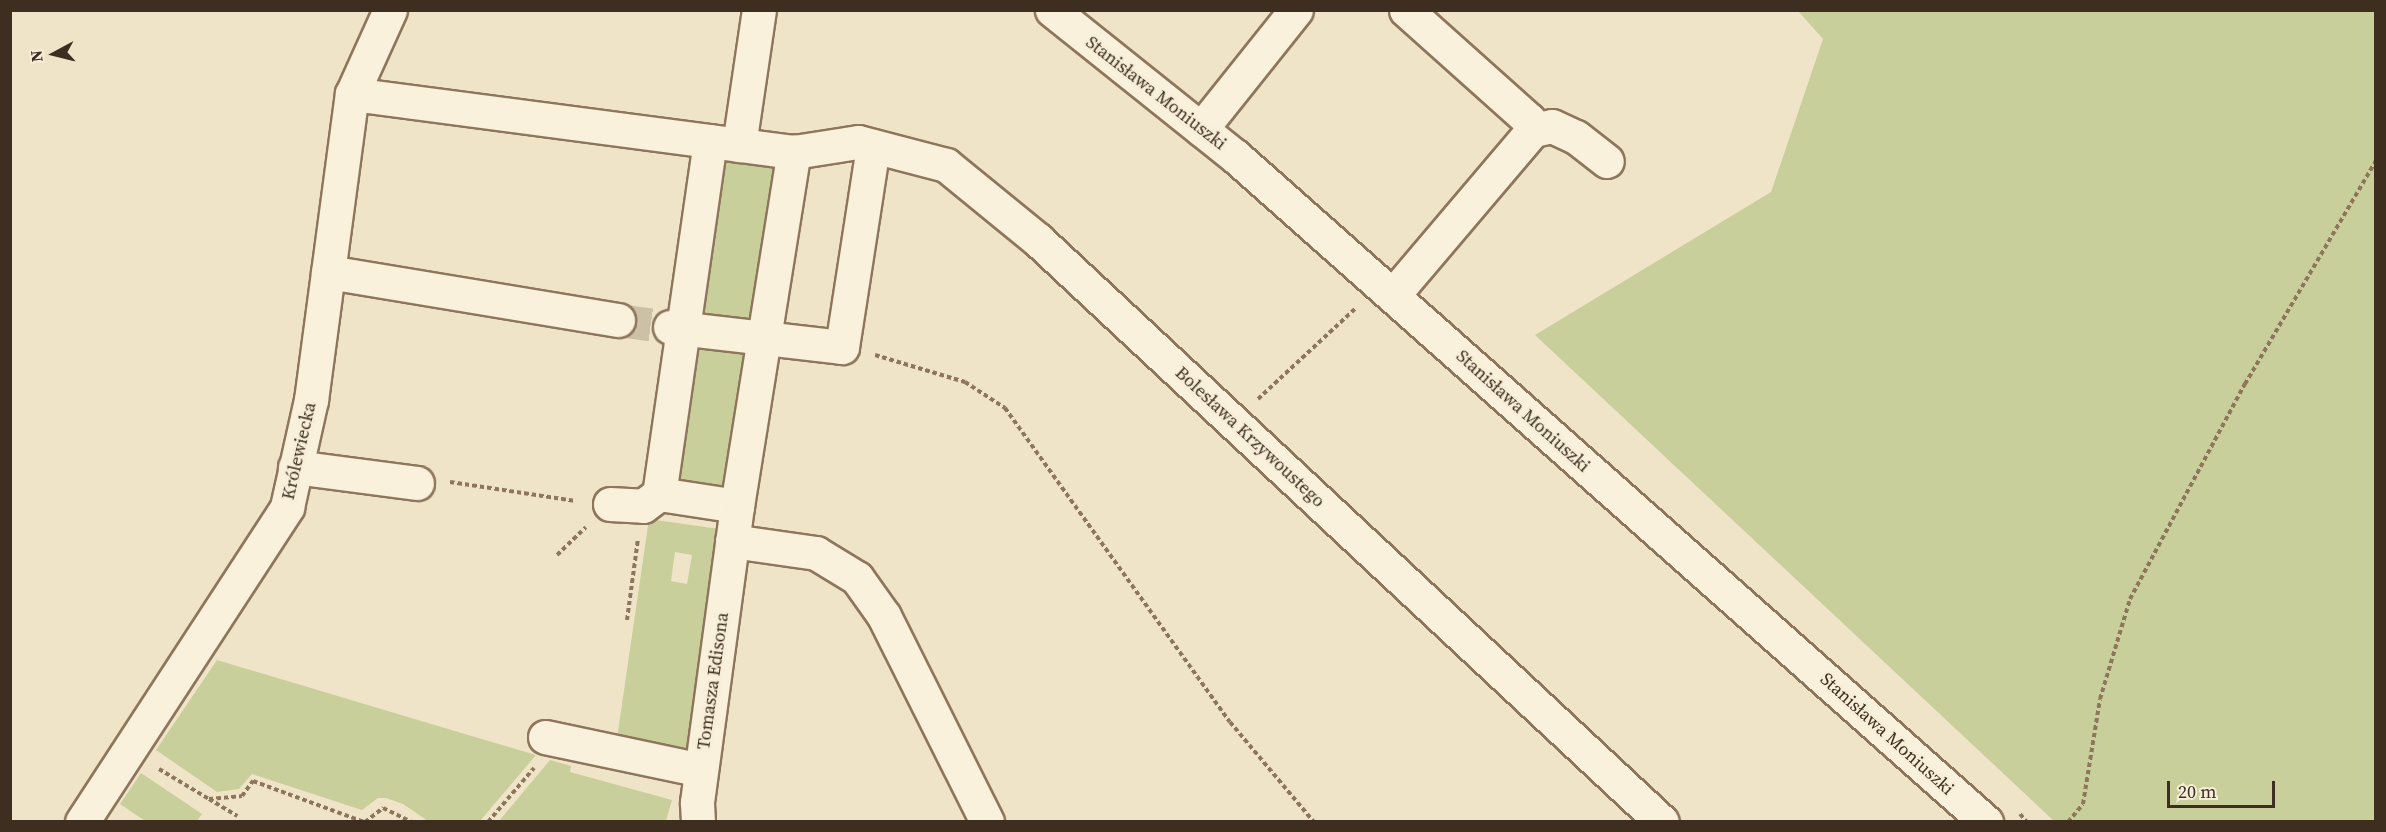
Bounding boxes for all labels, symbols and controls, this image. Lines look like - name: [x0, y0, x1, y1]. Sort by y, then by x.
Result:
- north arrow: [24, 24, 84, 84]
- street label: Stanisława Moniuszki: [1081, 31, 1231, 155]
- text: N: [25, 49, 48, 63]
- street label: Stanisława Moniuszki: [1452, 345, 1594, 477]
- street label: Bolesława Krzywoustego: [1171, 362, 1329, 512]
- street label: Królewiecka: [277, 400, 321, 502]
- street label: Tomasza Edisona: [693, 611, 733, 751]
- street label: Stanisława Moniuszki: [1816, 668, 1958, 800]
- scale bar: [2170, 769, 2278, 807]
- text: 20 m: [2178, 779, 2216, 804]

